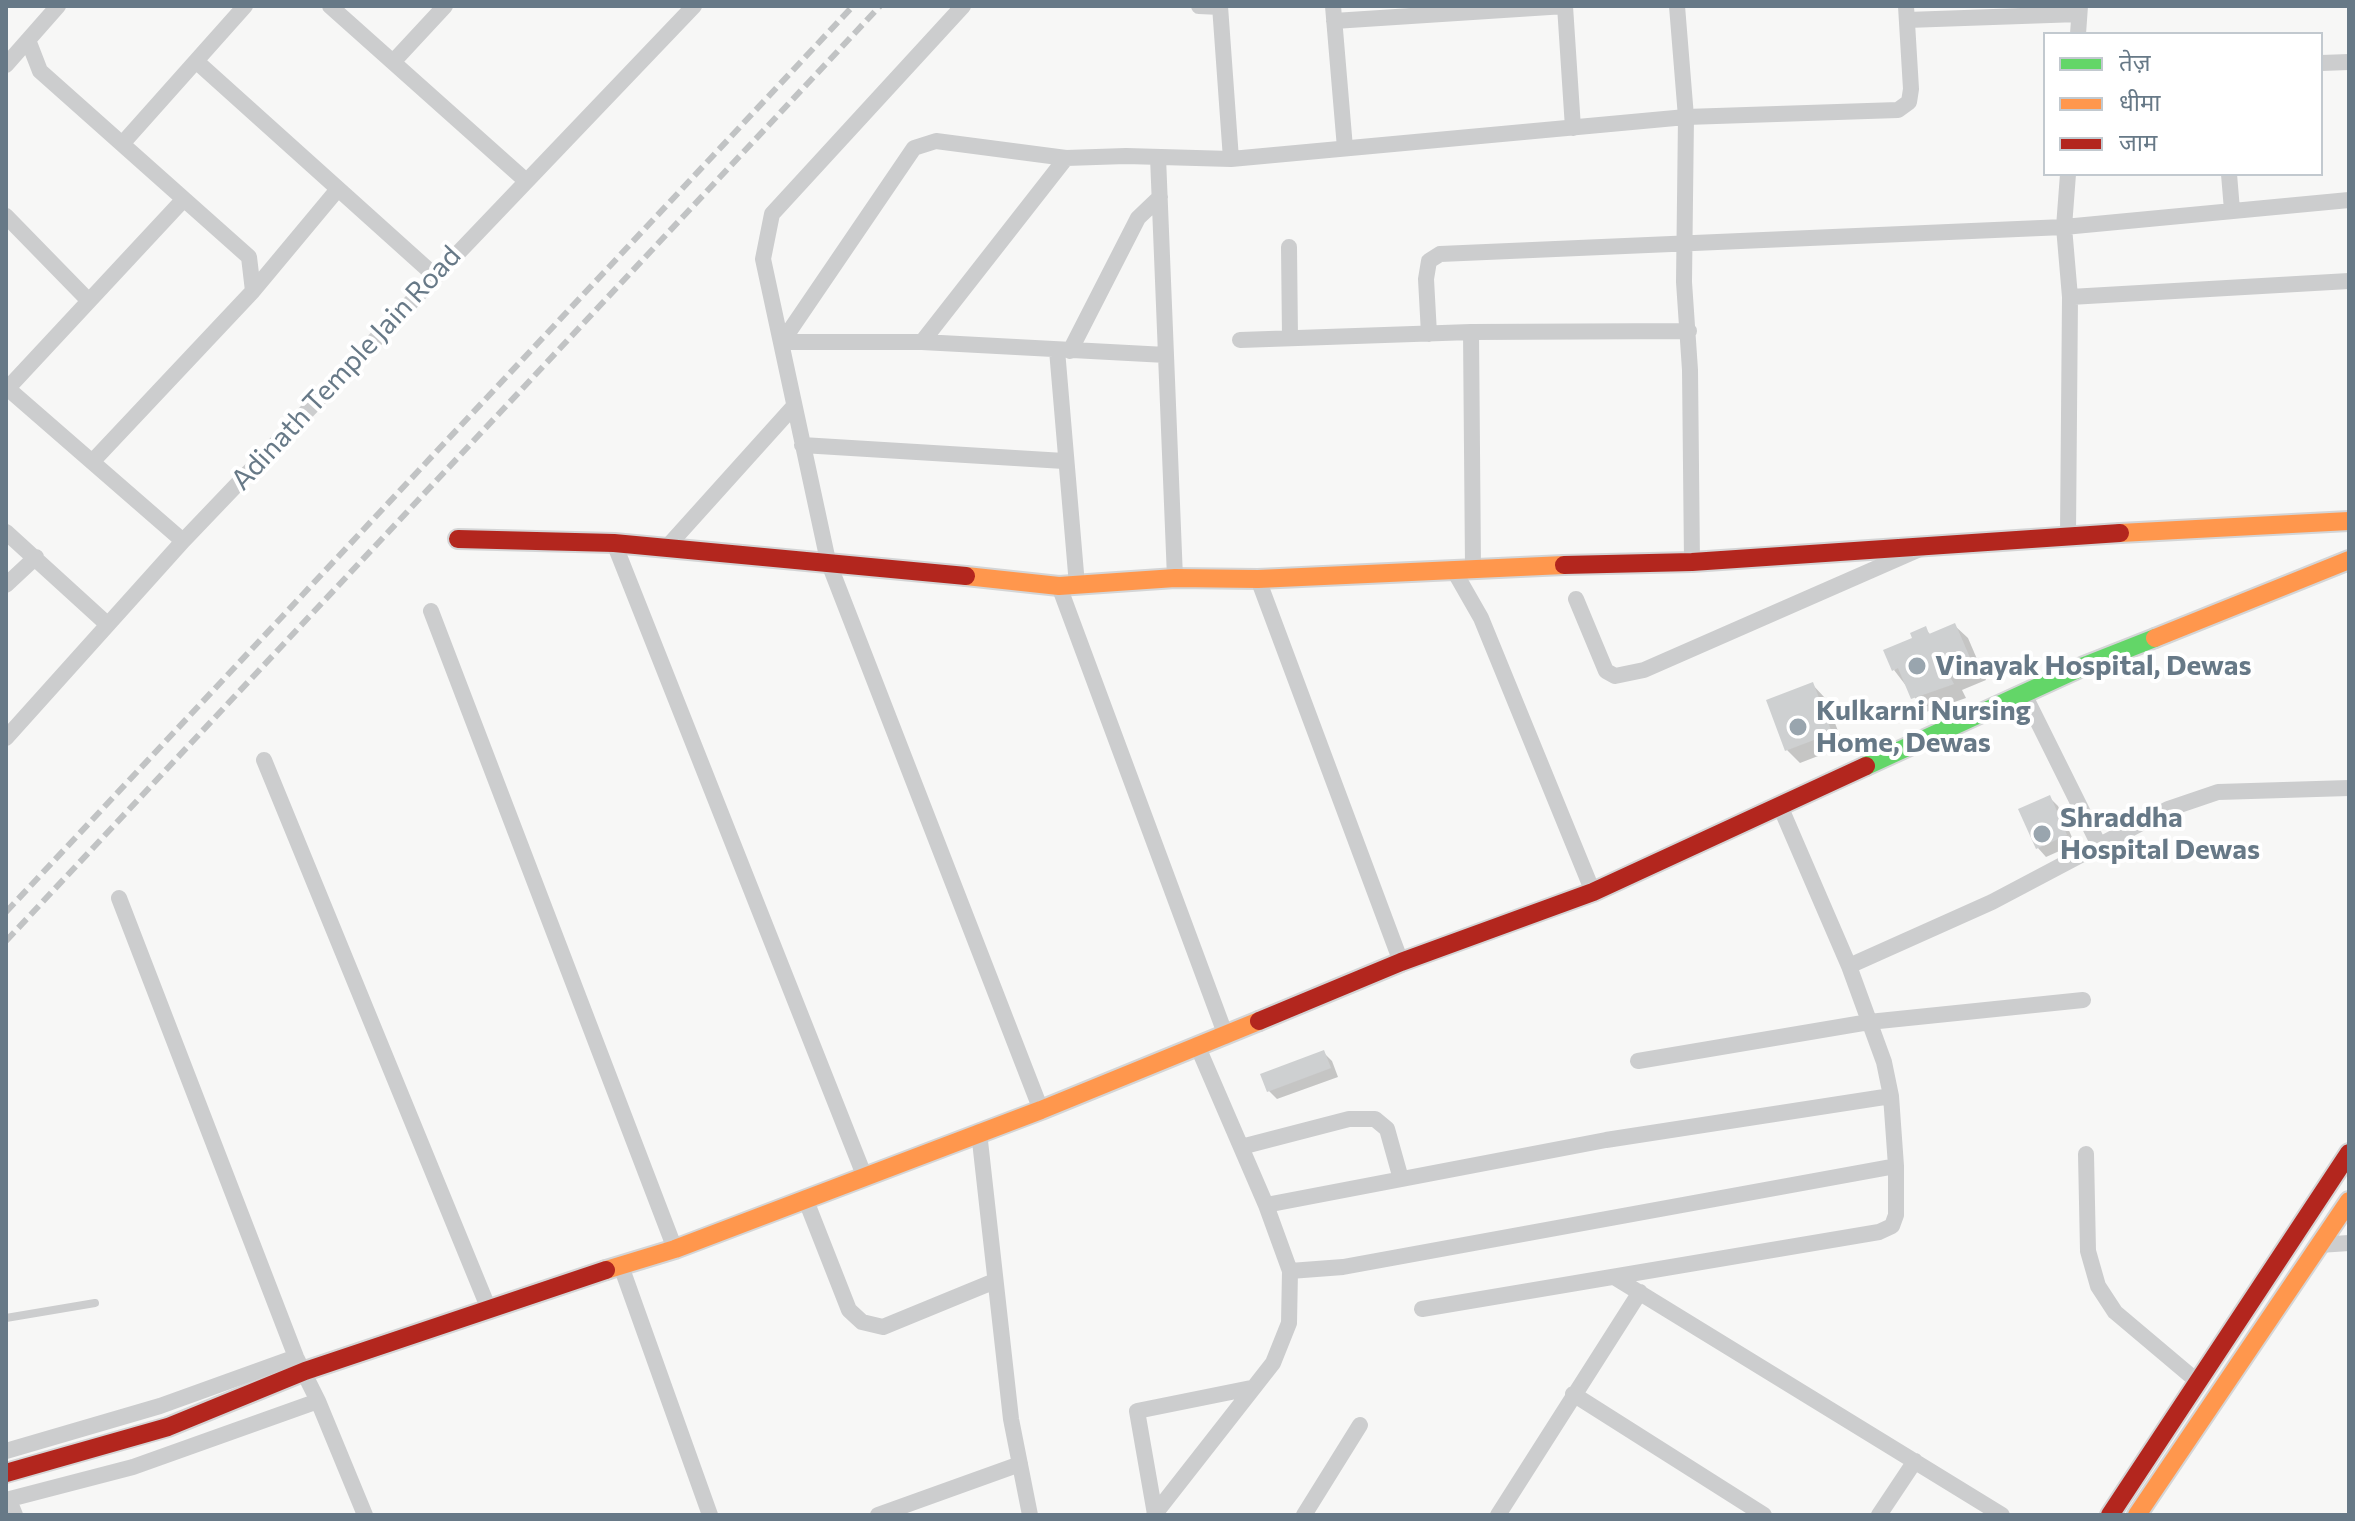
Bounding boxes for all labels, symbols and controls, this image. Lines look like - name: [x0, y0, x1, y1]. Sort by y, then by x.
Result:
- legend: [2043, 32, 2323, 176]
- text: तेज़: [2119, 47, 2151, 76]
- text: धीमा: [2119, 87, 2161, 116]
- text: जाम: [2119, 127, 2157, 156]
- street label: Adinath Temple Jain Road: [224, 239, 468, 497]
- place label: Vinayak Hospital, Dewas: [1935, 649, 2252, 683]
- marker: Vinayak Hospital, Dewas: [1906, 655, 1928, 677]
- place label: Kulkarni Nursing Home, Dewas: [1816, 694, 2031, 760]
- marker: Kulkarni Nursing Home, Dewas: [1787, 716, 1809, 738]
- place label: Shraddha Hospital Dewas: [2060, 801, 2260, 867]
- marker: Shraddha Hospital Dewas: [2031, 823, 2053, 845]

